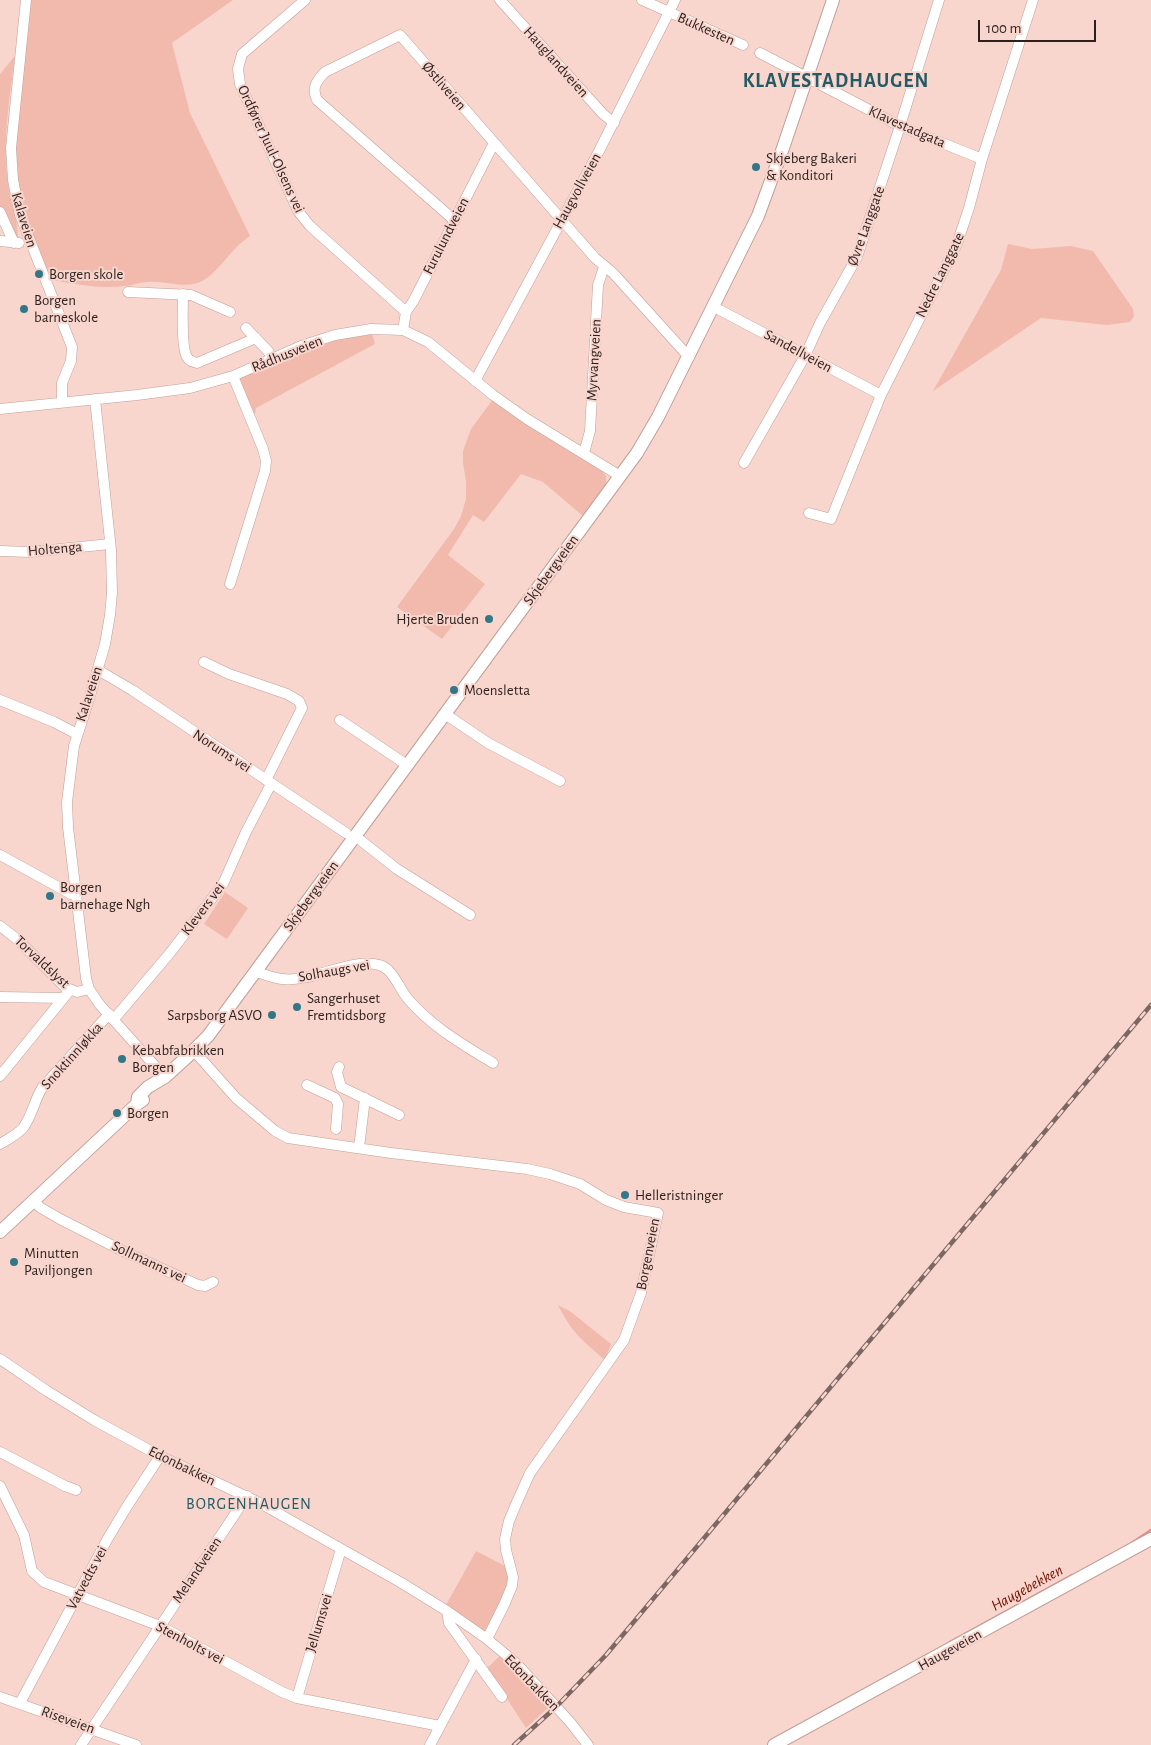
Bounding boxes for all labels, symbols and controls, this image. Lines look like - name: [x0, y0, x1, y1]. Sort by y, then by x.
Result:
- street label: Bukkesten: [675, 8, 737, 50]
- scale bar: [981, 10, 1098, 42]
- text: 100 m: [986, 21, 1021, 36]
- street label: Hauglandveien: [519, 23, 593, 101]
- street label: Østliveien: [418, 58, 470, 114]
- district label: KLAVESTADHAUGEN: [741, 69, 931, 93]
- street label: Ordfører Juul-Olsens vei: [233, 82, 309, 216]
- street label: Klavestadgata: [866, 102, 948, 152]
- place label: Skjeberg Bakeri & Konditori: [766, 149, 857, 184]
- street label: Haugvollveien: [549, 150, 605, 232]
- marker: Skjeberg Bakeri & Konditori: [750, 161, 762, 173]
- street label: Øvre Langgate: [843, 184, 889, 268]
- street label: Kalaveien: [7, 190, 41, 250]
- street label: Furulundveien: [419, 195, 473, 277]
- street label: Nedre Langgate: [912, 230, 968, 320]
- place label: Borgen skole: [49, 265, 124, 283]
- marker: Borgen skole: [33, 268, 45, 280]
- place label: Borgen barneskole: [34, 291, 98, 326]
- marker: Borgen barneskole: [18, 303, 30, 315]
- street label: Myrvangveien: [583, 318, 605, 402]
- street label: Sandellveien: [761, 326, 835, 376]
- street label: Rådhusveien: [249, 332, 325, 376]
- street label: Skjebergveien: [519, 531, 583, 609]
- street label: Holtenga: [27, 538, 83, 560]
- place label: Hjerte Bruden: [396, 610, 479, 628]
- marker: Hjerte Bruden: [483, 613, 495, 625]
- street label: Kalaveien: [72, 664, 106, 724]
- place label: Moensletta: [464, 681, 530, 699]
- marker: Moensletta: [448, 684, 460, 696]
- street label: Norums vei: [189, 725, 255, 777]
- street label: Skjebergveien: [279, 857, 343, 935]
- place label: Borgen barnehage Ngh: [60, 878, 150, 913]
- street label: Klevers vei: [177, 879, 229, 939]
- marker: Borgen barnehage Ngh: [44, 890, 56, 902]
- street label: Torvaldslyst: [11, 932, 73, 992]
- street label: Solhaugs vei: [297, 956, 371, 986]
- place label: Sangerhuset Fremtidsborg: [307, 989, 386, 1024]
- marker: Sangerhuset Fremtidsborg: [291, 1001, 303, 1013]
- place label: Sarpsborg ASVO: [167, 1006, 262, 1024]
- marker: Sarpsborg ASVO: [266, 1009, 278, 1021]
- street label: Snoktinnløkka: [37, 1019, 107, 1093]
- place label: Kebabfabrikken Borgen: [132, 1041, 224, 1076]
- marker: Kebabfabrikken Borgen: [116, 1053, 128, 1065]
- place label: Borgen: [127, 1104, 169, 1122]
- marker: Borgen: [111, 1107, 123, 1119]
- place label: Helleristninger: [635, 1186, 723, 1204]
- marker: Helleristninger: [619, 1189, 631, 1201]
- street label: Borgenveien: [632, 1216, 664, 1292]
- street label: Sollmanns vei: [109, 1237, 189, 1287]
- place label: Minutten Paviljongen: [24, 1244, 93, 1279]
- marker: Minutten Paviljongen: [8, 1256, 20, 1268]
- street label: Edonbakken: [146, 1442, 218, 1490]
- district label: BORGENHAUGEN: [185, 1494, 313, 1514]
- street label: Melandveien: [168, 1534, 226, 1606]
- street label: Vatvedts vei: [63, 1543, 111, 1613]
- water label: Haugebekken: [988, 1560, 1066, 1616]
- street label: Jellumsvei: [302, 1591, 336, 1655]
- street label: Stenholts vei: [153, 1618, 227, 1668]
- street label: Haugeveien: [915, 1625, 985, 1675]
- street label: Edonbakken: [500, 1651, 564, 1715]
- street label: Riseveien: [39, 1702, 97, 1738]

